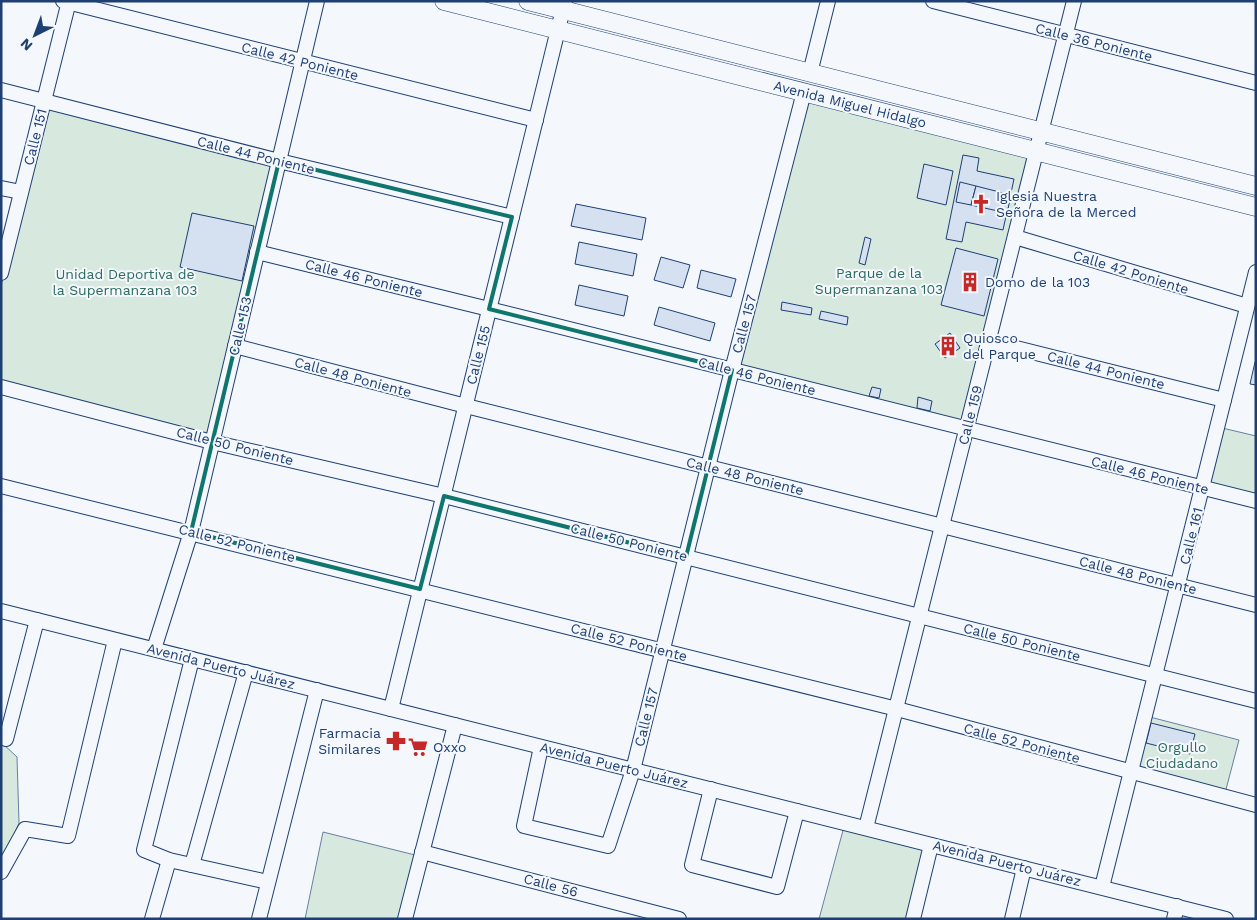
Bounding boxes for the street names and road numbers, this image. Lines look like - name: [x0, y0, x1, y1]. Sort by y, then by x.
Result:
- street label: Calle 36 Poniente: [1034, 20, 1154, 64]
- street label: Calle 42 Poniente: [240, 39, 360, 83]
- street label: Avenida Miguel Hidalgo: [772, 77, 928, 131]
- street label: Calle 151: [20, 107, 50, 167]
- street label: Calle 44 Poniente: [196, 133, 316, 177]
- street label: Calle 42 Poniente: [1071, 247, 1191, 297]
- street label: Calle 46 Poniente: [304, 256, 424, 300]
- street label: Calle 157: [728, 293, 760, 355]
- street label: Calle 153: [225, 295, 255, 357]
- street label: Calle 155: [463, 324, 493, 386]
- street label: Calle 44 Poniente: [1046, 348, 1166, 392]
- street label: Calle 48 Poniente: [293, 354, 413, 400]
- street label: Calle 46 Poniente: [697, 354, 817, 398]
- street label: Calle 159: [955, 384, 985, 446]
- street label: Calle 50 Poniente: [175, 424, 295, 468]
- street label: Calle 46 Poniente: [1090, 453, 1210, 497]
- street label: Calle 48 Poniente: [685, 454, 805, 498]
- street label: Calle 161: [1176, 506, 1206, 566]
- street label: Calle 50 Poniente: [569, 520, 689, 564]
- street label: Calle 52 Poniente: [177, 521, 297, 565]
- street label: Calle 48 Poniente: [1078, 553, 1198, 597]
- street label: Calle 52 Poniente: [569, 620, 689, 664]
- street label: Calle 50 Poniente: [962, 620, 1082, 664]
- street label: Avenida Puerto Juárez: [145, 640, 297, 692]
- street label: Calle 157: [631, 686, 661, 748]
- street label: Calle 52 Poniente: [962, 720, 1082, 766]
- street label: Avenida Puerto Juárez: [538, 739, 690, 791]
- street label: Avenida Puerto Juárez: [931, 837, 1083, 889]
- street label: Calle 56: [522, 870, 580, 900]

